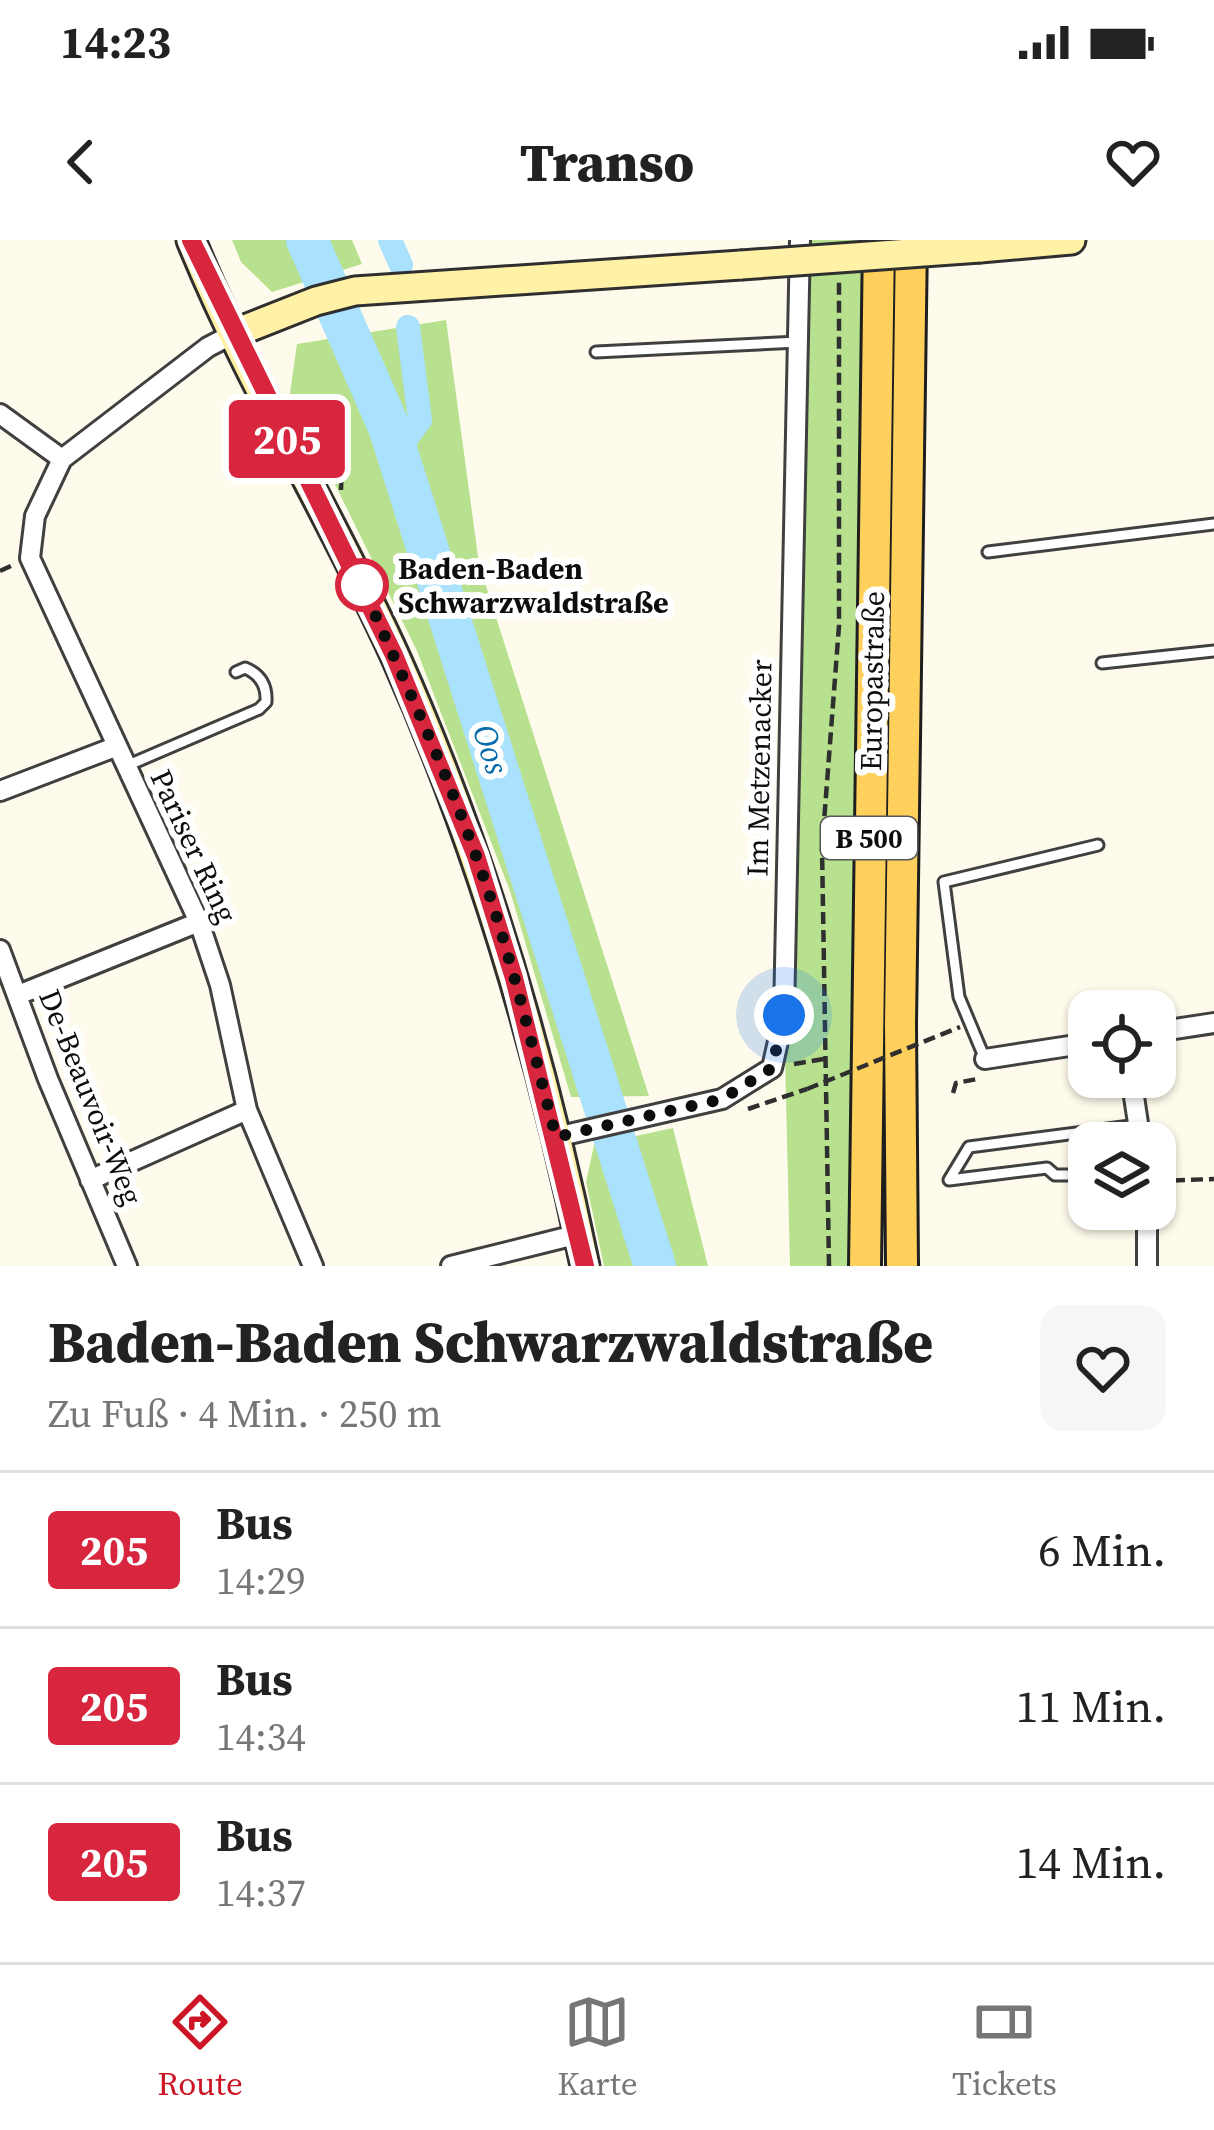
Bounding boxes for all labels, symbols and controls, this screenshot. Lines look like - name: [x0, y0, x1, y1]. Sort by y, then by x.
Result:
- text: 14:23: [60, 11, 171, 73]
- text: Transo: [520, 125, 694, 199]
- icon: back: [48, 129, 114, 195]
- icon: heart: [1100, 129, 1166, 195]
- line badge: 205: [218, 400, 356, 478]
- text: 205: [253, 410, 321, 468]
- place label: Baden-Baden Schwarzwaldstraße: [398, 548, 669, 623]
- marker: Baden-Baden Schwarzwaldstraße: [337, 560, 387, 610]
- street label: Europastraße: [850, 591, 894, 771]
- street label: Im Metzenacker: [737, 659, 781, 877]
- water label: Oos: [462, 718, 520, 780]
- street label: Pariser Ring: [141, 763, 247, 929]
- road number: B 500: [821, 817, 917, 859]
- street label: De-Beauvoir-Weg: [29, 983, 153, 1211]
- your location: [754, 985, 814, 1045]
- map controls: [1068, 990, 1176, 1230]
- button: locate: [1068, 990, 1176, 1098]
- button: layers: [1068, 1122, 1176, 1230]
- text: Baden-Baden Schwarzwaldstraße: [48, 1303, 933, 1381]
- button: heart: [1040, 1305, 1166, 1431]
- text: Zu Fuß · 4 Min. · 250 m: [48, 1387, 442, 1440]
- text: Bus: [216, 1492, 293, 1554]
- text: 6 Min.: [1038, 1519, 1166, 1581]
- text: 205: [80, 1521, 148, 1579]
- text: 14:29: [216, 1554, 306, 1607]
- text: Bus: [216, 1648, 293, 1710]
- text: 11 Min.: [1016, 1675, 1166, 1737]
- text: 205: [80, 1677, 148, 1735]
- text: 14:34: [216, 1710, 306, 1763]
- text: Bus: [216, 1804, 293, 1866]
- text: 14 Min.: [1016, 1831, 1166, 1893]
- text: 205: [80, 1833, 148, 1891]
- text: 14:37: [216, 1866, 306, 1919]
- tab: Route: [157, 1989, 243, 2106]
- tab: Karte: [557, 1989, 638, 2106]
- tab: Tickets: [952, 1989, 1057, 2106]

